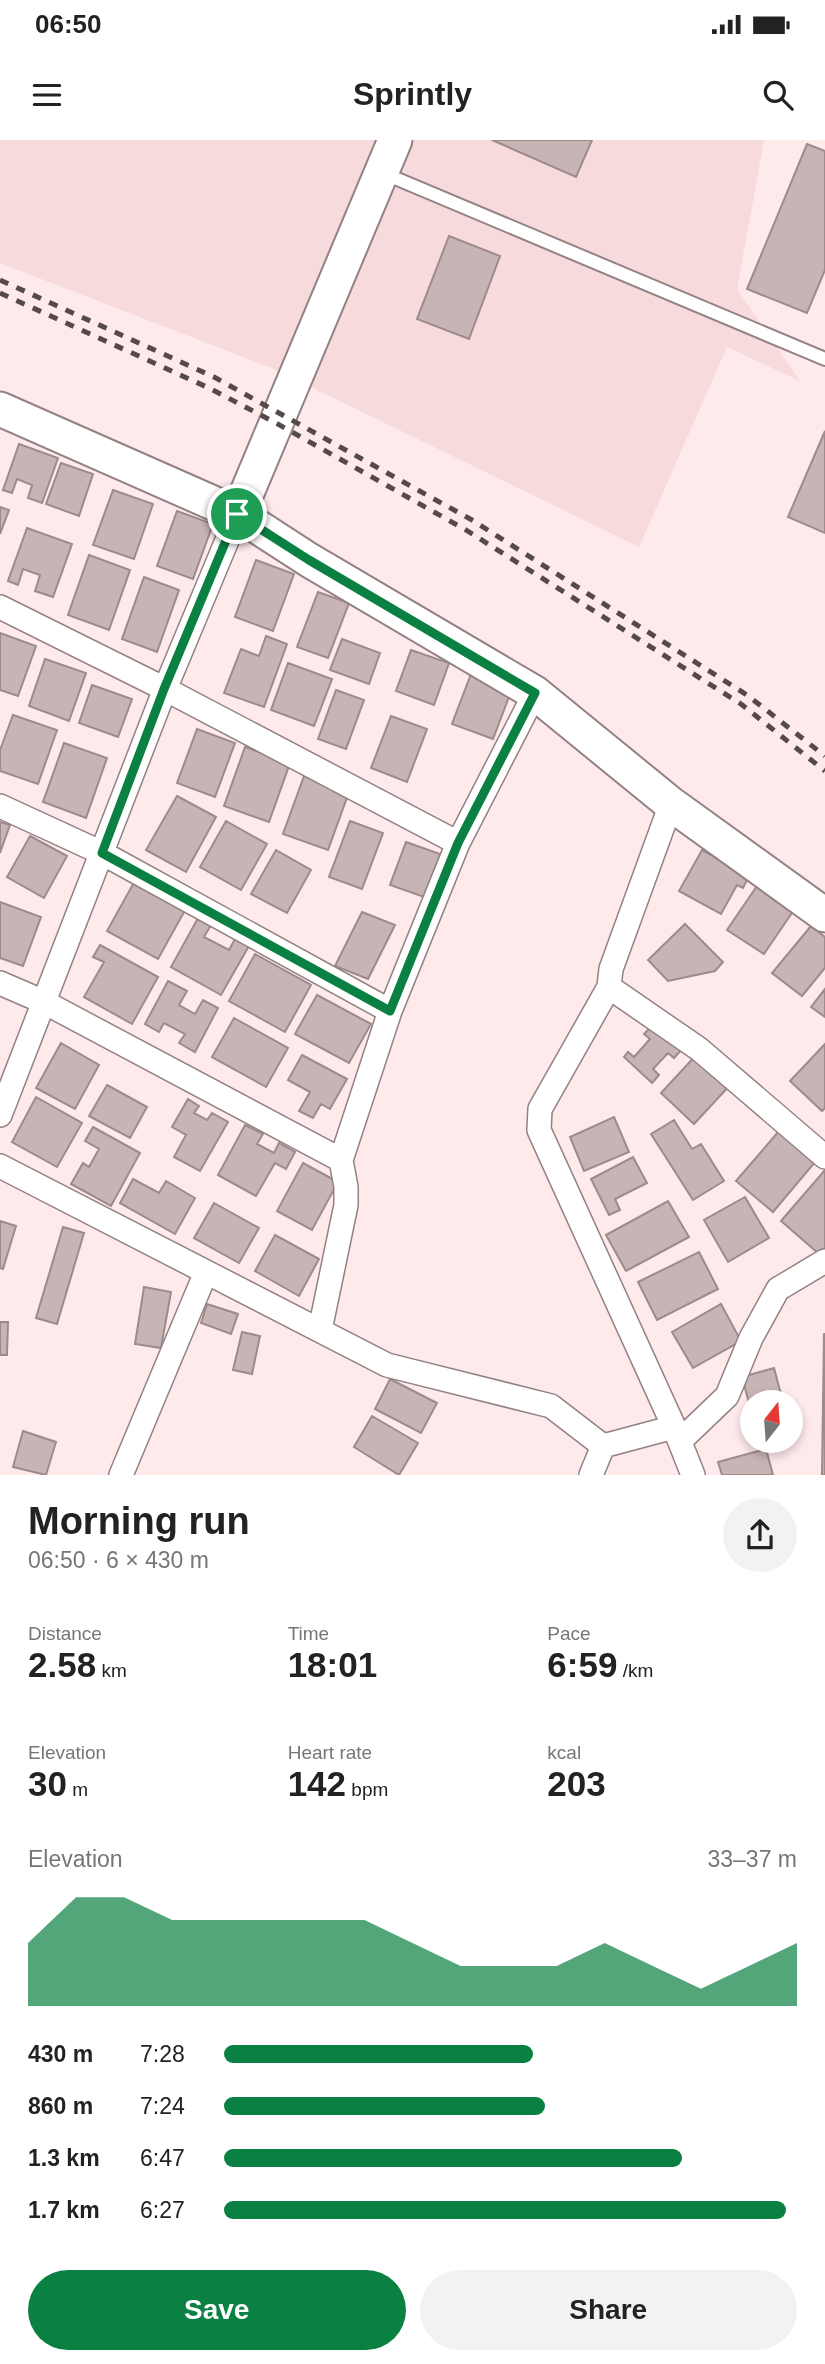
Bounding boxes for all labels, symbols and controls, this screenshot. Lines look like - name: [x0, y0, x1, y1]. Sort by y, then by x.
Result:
- text: 06:50: [35, 9, 102, 39]
- icon: menu: [28, 76, 66, 114]
- text: Sprintly: [353, 76, 472, 112]
- icon: search: [759, 76, 797, 114]
- pin: [207, 484, 267, 544]
- icon: arrive: [218, 495, 256, 533]
- north arrow: [740, 1390, 803, 1452]
- map controls: [740, 1390, 803, 1453]
- button: share: [723, 1498, 797, 1572]
- text: Morning run: [28, 1500, 250, 1542]
- text: 06:50 · 6 × 430 m: [28, 1547, 209, 1573]
- text: Distance: [28, 1623, 102, 1644]
- text: Time: [288, 1623, 329, 1644]
- text: Pace: [547, 1623, 591, 1644]
- text: 2.58: [28, 1645, 96, 1684]
- text: 18:01: [288, 1645, 377, 1684]
- text: 6:59: [547, 1645, 617, 1684]
- text: km: [96, 1660, 127, 1681]
- text: /km: [617, 1660, 653, 1681]
- text: Elevation: [28, 1742, 106, 1763]
- text: Heart rate: [288, 1742, 372, 1763]
- text: kcal: [547, 1742, 581, 1763]
- text: 30: [28, 1764, 67, 1803]
- text: 142: [288, 1764, 346, 1803]
- text: 203: [547, 1764, 606, 1803]
- text: m: [67, 1779, 88, 1800]
- text: bpm: [346, 1779, 388, 1800]
- text: Elevation: [28, 1846, 123, 1872]
- text: 33–37 m: [707, 1846, 797, 1872]
- text: 430 m: [28, 2041, 93, 2067]
- text: 7:28: [140, 2041, 185, 2067]
- text: 860 m: [28, 2093, 93, 2119]
- text: 7:24: [140, 2093, 185, 2119]
- text: 1.3 km: [28, 2145, 100, 2171]
- text: 6:47: [140, 2145, 185, 2171]
- text: 1.7 km: [28, 2197, 100, 2223]
- text: 6:27: [140, 2197, 185, 2223]
- button: Save: [28, 2270, 406, 2350]
- button: Share: [420, 2270, 797, 2350]

